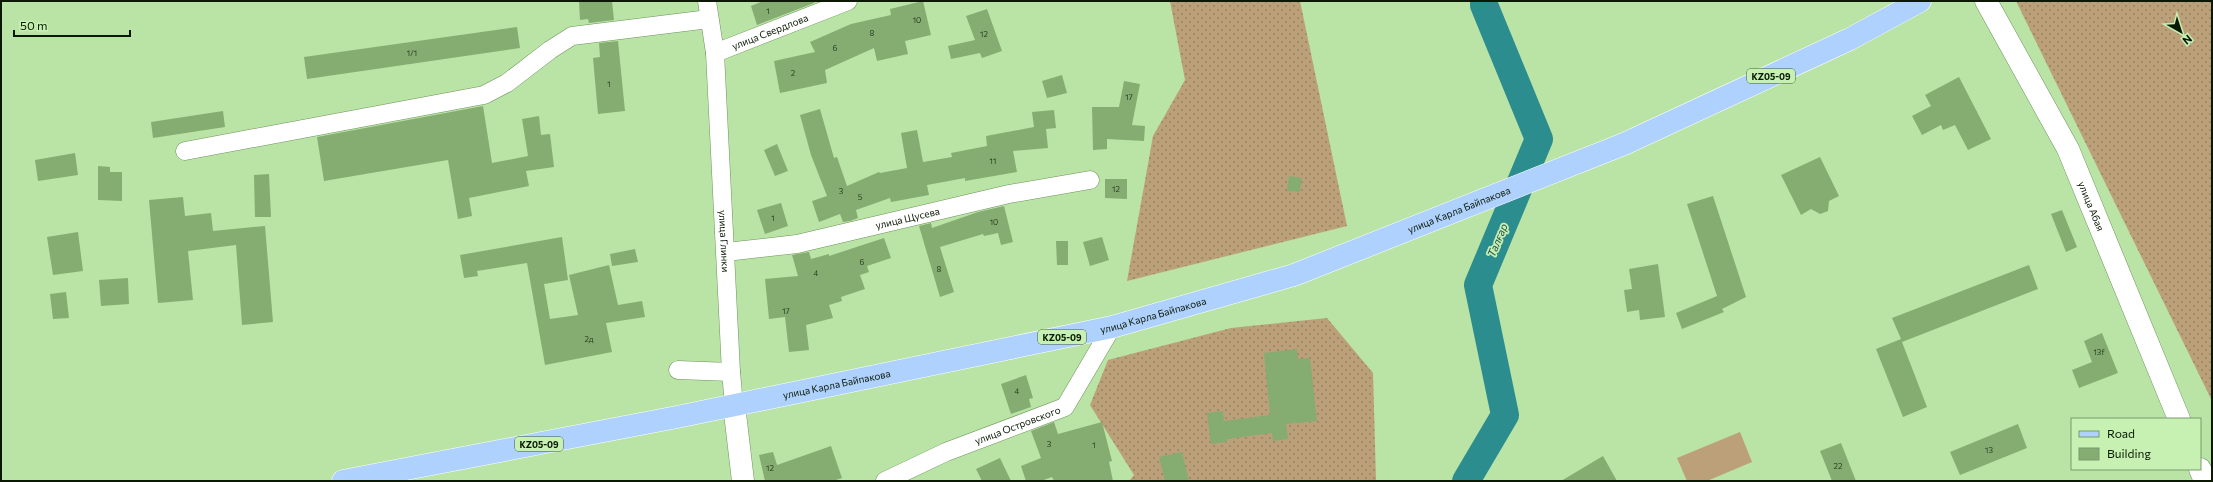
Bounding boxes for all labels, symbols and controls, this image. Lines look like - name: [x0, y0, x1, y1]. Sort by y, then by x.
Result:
- house number: 1: [766, 6, 770, 16]
- street label: улица Свердлова: [730, 11, 810, 52]
- scale bar: [14, 12, 130, 38]
- north arrow: [2161, 12, 2201, 52]
- house number: 10: [913, 15, 921, 25]
- text: 50 m: [20, 18, 48, 32]
- house number: 8: [870, 28, 875, 38]
- house number: 12: [980, 29, 988, 39]
- text: N: [2180, 33, 2195, 48]
- house number: 6: [833, 43, 838, 53]
- house number: 1/1: [407, 48, 417, 58]
- house number: 2: [791, 68, 796, 78]
- road number: KZ05-09: [1747, 69, 1795, 83]
- house number: 1: [607, 79, 611, 89]
- house number: 17: [1125, 92, 1133, 102]
- house number: 11: [990, 156, 996, 166]
- street label: улица Абая: [2076, 180, 2107, 233]
- house number: 12: [1112, 184, 1120, 194]
- street label: улица Карла Байпакова: [1406, 184, 1512, 235]
- house number: 3: [839, 186, 844, 196]
- house number: 5: [858, 192, 863, 202]
- street label: улица Щусева: [874, 205, 941, 231]
- street label: улица Глинки: [717, 210, 732, 273]
- house number: 1: [771, 213, 775, 223]
- house number: 10: [990, 217, 998, 227]
- water label: Талғар: [1484, 221, 1510, 259]
- house number: 6: [860, 257, 865, 267]
- house number: 8: [937, 264, 942, 274]
- house number: 4: [814, 268, 819, 278]
- street label: улица Карла Байпакова: [1099, 294, 1207, 335]
- house number: 17: [782, 306, 790, 316]
- road number: KZ05-09: [1038, 330, 1086, 344]
- house number: 2д: [584, 334, 594, 344]
- house number: 13f: [2093, 347, 2105, 357]
- street label: улица Карла Байпакова: [782, 367, 891, 401]
- house number: 4: [1015, 386, 1020, 396]
- street label: улица Островского: [973, 403, 1062, 447]
- legend: [2071, 418, 2201, 470]
- text: Road: [2107, 426, 2135, 440]
- road number: KZ05-09: [515, 437, 563, 451]
- house number: 3: [1047, 439, 1052, 449]
- house number: 1: [1092, 440, 1096, 450]
- house number: 13: [1985, 445, 1993, 455]
- text: Building: [2107, 446, 2151, 460]
- house number: 22: [1834, 461, 1843, 471]
- house number: 12: [766, 463, 774, 473]

